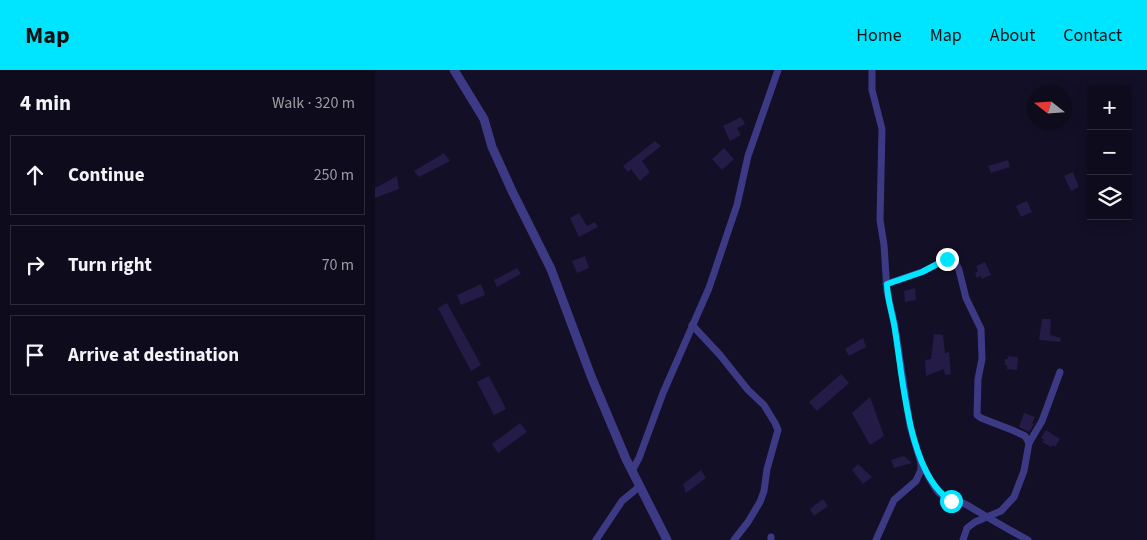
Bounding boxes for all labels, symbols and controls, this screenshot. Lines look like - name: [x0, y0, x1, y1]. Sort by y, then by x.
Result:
- text: Map: [25, 18, 70, 53]
- text: Home: [856, 23, 902, 48]
- text: Map: [930, 23, 962, 48]
- text: About: [990, 23, 1035, 48]
- text: Contact: [1063, 23, 1122, 48]
- north arrow: [1027, 85, 1072, 130]
- map controls: [1087, 85, 1132, 220]
- button: +: [1087, 85, 1132, 130]
- text: 4 min: [20, 88, 71, 118]
- text: Walk · 320 m: [272, 92, 355, 114]
- button: −: [1087, 130, 1132, 175]
- icon: ahead: [21, 161, 49, 189]
- text: Continue: [68, 162, 145, 189]
- text: 250 m: [314, 164, 354, 186]
- button: layers: [1087, 175, 1132, 220]
- route end: [936, 248, 959, 271]
- icon: right: [21, 251, 49, 279]
- text: Turn right: [68, 252, 152, 279]
- text: 70 m: [322, 254, 354, 276]
- icon: arrive: [21, 341, 49, 369]
- text: Arrive at destination: [68, 342, 239, 369]
- route start: [940, 490, 963, 513]

